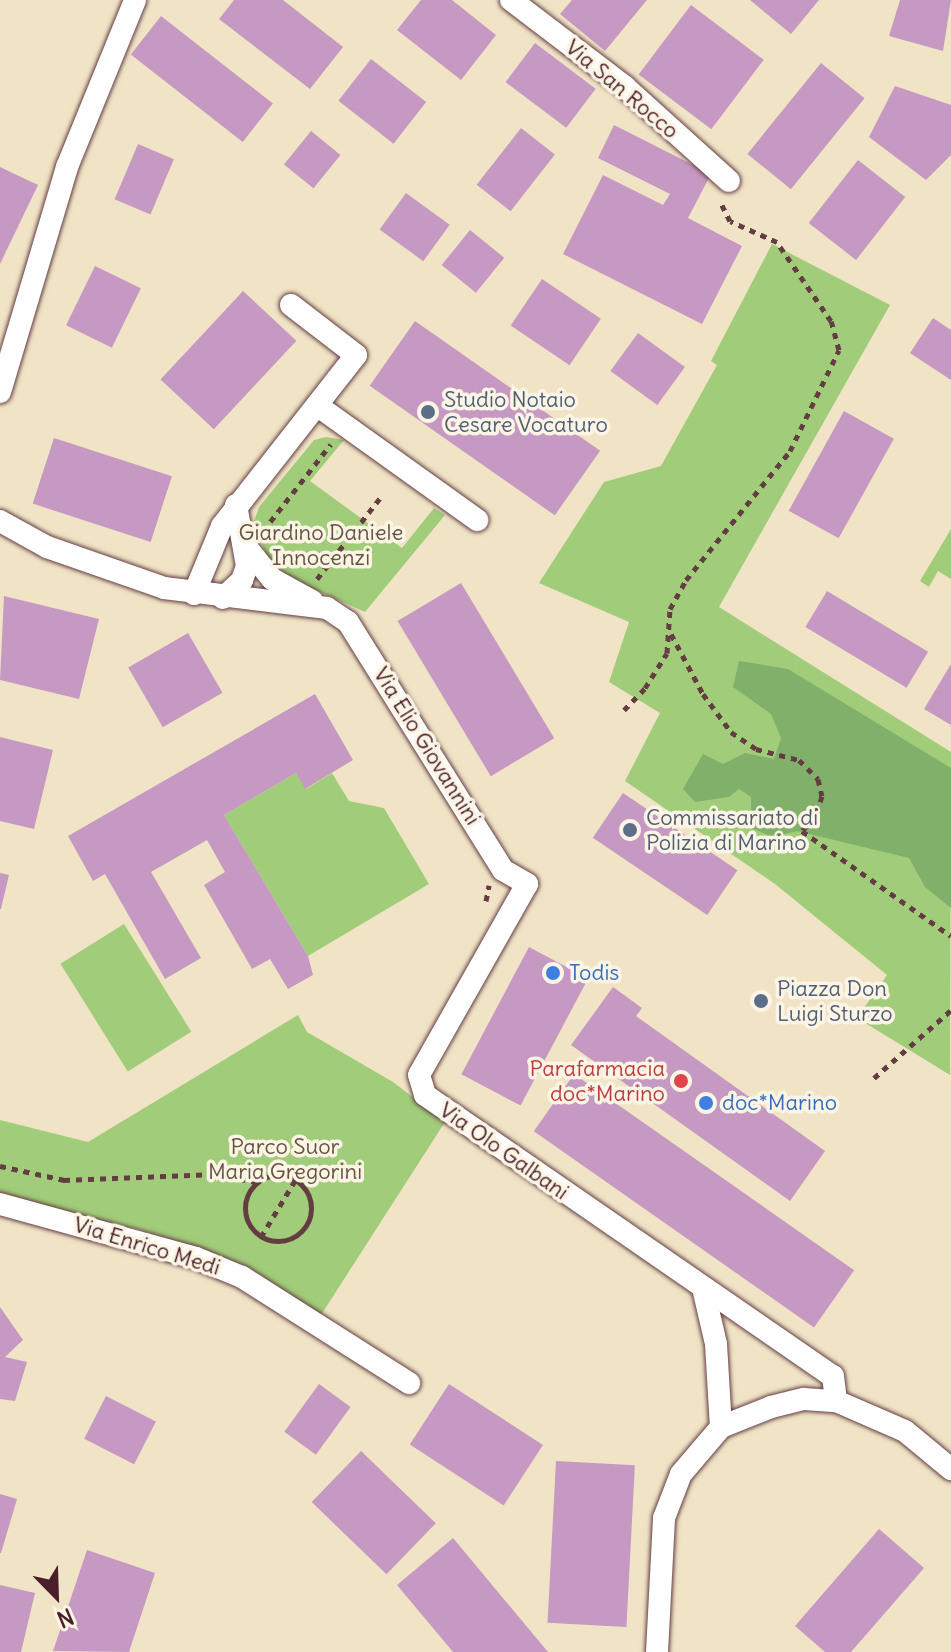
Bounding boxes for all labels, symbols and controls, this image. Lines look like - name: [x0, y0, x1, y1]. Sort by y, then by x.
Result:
- street label: Via San Rocco: [560, 34, 684, 144]
- place label: Studio Notaio Cesare Vocaturo: [444, 386, 608, 438]
- marker: Studio Notaio Cesare Vocaturo: [419, 403, 437, 421]
- park label: Giardino Daniele Innocenzi: [239, 519, 403, 570]
- street label: Via Elio Giovannini: [368, 662, 486, 830]
- place label: Commissariato di Polizia di Marino: [646, 804, 818, 856]
- marker: Commissariato di Polizia di Marino: [621, 821, 639, 839]
- place label: Todis: [569, 960, 619, 986]
- marker: Todis: [544, 964, 562, 982]
- place label: Piazza Don Luigi Sturzo: [777, 975, 893, 1026]
- marker: Piazza Don Luigi Sturzo: [752, 992, 770, 1010]
- place label: Parafarmacia doc*Marino: [530, 1055, 665, 1106]
- marker: Parafarmacia doc*Marino: [672, 1072, 690, 1090]
- place label: doc*Marino: [722, 1090, 837, 1116]
- marker: doc*Marino: [697, 1094, 715, 1112]
- street label: Via Olo Galbani: [434, 1097, 574, 1205]
- park label: Parco Suor Maria Gregorini: [208, 1133, 362, 1184]
- street label: Via Enrico Medi: [70, 1211, 224, 1281]
- north arrow: [16, 1556, 96, 1636]
- text: N: [53, 1602, 78, 1634]

